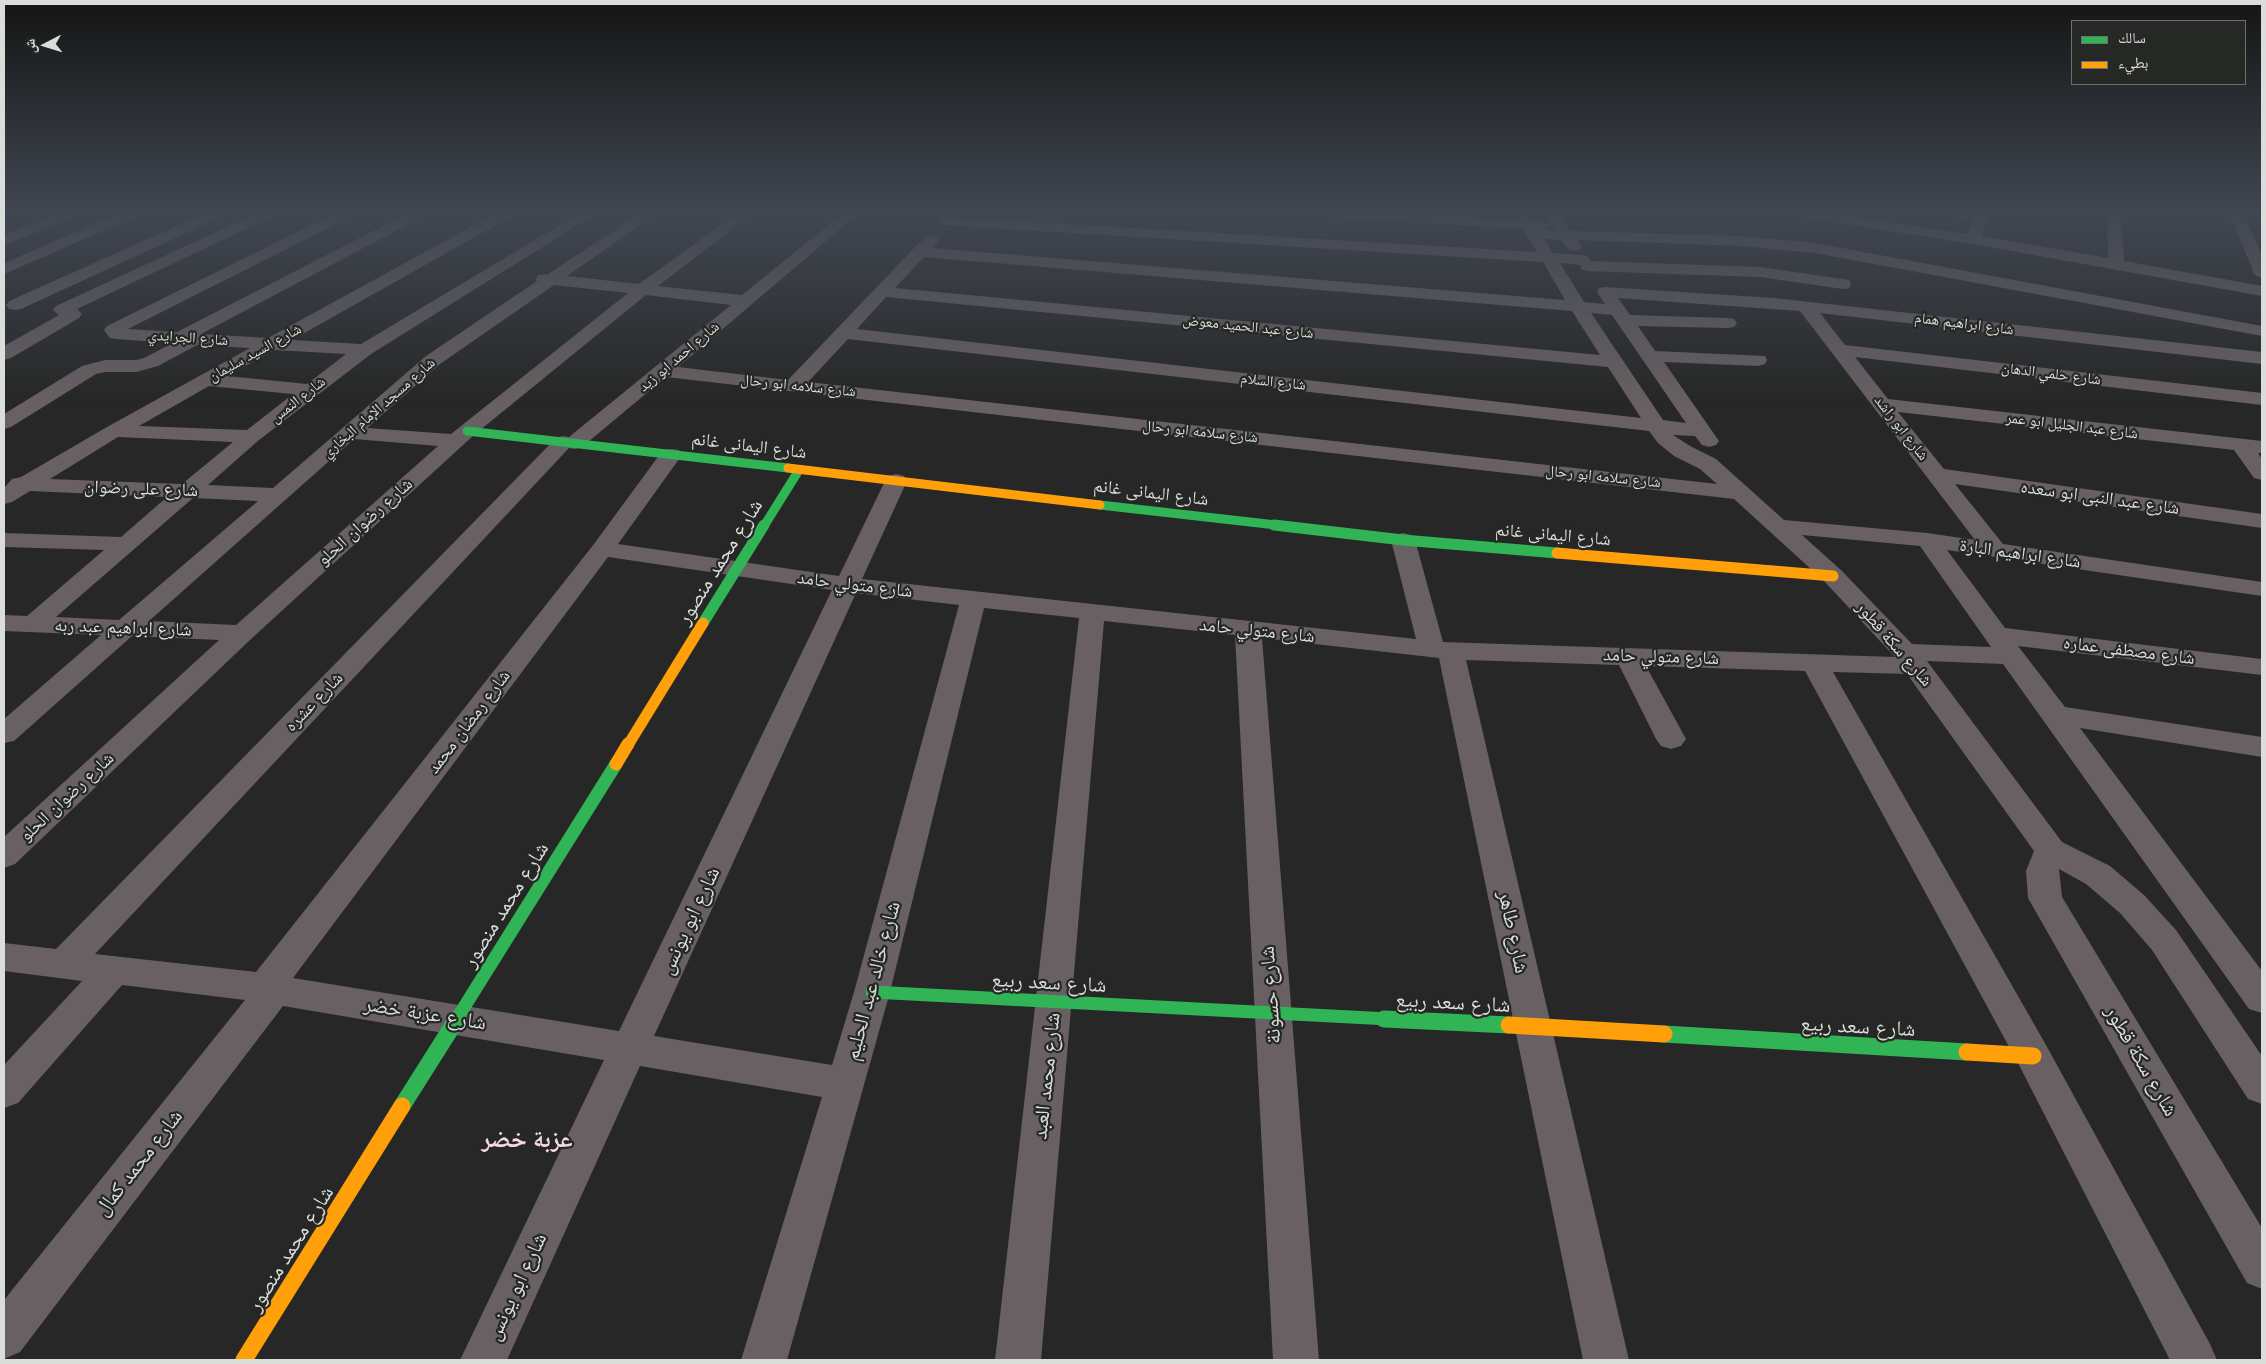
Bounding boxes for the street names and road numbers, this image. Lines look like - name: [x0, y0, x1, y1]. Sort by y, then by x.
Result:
- street label: شارع ابراهيم همام: [1913, 309, 2015, 339]
- street label: شارع عبد الحميد معوض: [1182, 311, 1314, 343]
- street label: شارع احمد ابو زيد: [635, 318, 723, 396]
- street label: شارع السيد سليمان: [205, 320, 305, 386]
- street label: شارع الجرايدي: [147, 326, 229, 350]
- street label: شارع مسجد الإمام البخاري: [319, 354, 439, 462]
- street label: شارع حلمي الدهان: [2000, 359, 2102, 389]
- street label: شارع السلام: [1239, 370, 1307, 394]
- street label: شارع سلامه ابو رحال: [739, 371, 857, 401]
- street label: شارع النمس: [267, 373, 329, 427]
- street label: شارع ابو راشد: [1870, 392, 1932, 464]
- street label: شارع عبد الجليل ابو عمر: [2005, 409, 2139, 443]
- street label: شارع سلامه ابو رحال: [1141, 417, 1259, 447]
- street label: شارع اليمانى غانم: [690, 428, 808, 464]
- street label: شارع سلامه ابو رحال: [1544, 462, 1662, 492]
- street label: شارع رضوان الحلو: [313, 473, 417, 571]
- street label: شارع اليمانى غانم: [1092, 475, 1210, 511]
- street label: شارع على رضوان: [84, 476, 198, 502]
- street label: شارع عبد النبى ابو سعده: [2019, 476, 2181, 520]
- street label: شارع محمد منصور: [671, 495, 769, 629]
- street label: شارع اليمانى غانم: [1494, 519, 1612, 551]
- street label: شارع ابراهيم البارة: [1958, 535, 2082, 573]
- street label: شارع متولي حامد: [796, 567, 914, 603]
- street label: شارع سكة قطور: [1851, 597, 1937, 691]
- street label: شارع متولي حامد: [1198, 614, 1316, 648]
- street label: شارع ابراهيم عبد ربه: [54, 615, 192, 641]
- street label: شارع مصطفى عماره: [2062, 632, 2196, 670]
- street label: شارع متولي حامد: [1603, 644, 1719, 670]
- street label: شارع رمضان محمد: [423, 666, 515, 778]
- street label: شارع عشره: [280, 668, 348, 736]
- street label: شارع رضوان الحلو: [15, 748, 119, 846]
- street label: شارع محمد منصور: [457, 838, 555, 972]
- street label: شارع ابو يونس: [654, 863, 726, 979]
- street label: شارع طاهر: [1492, 888, 1534, 976]
- street label: شارع خالد عبد الحليم: [840, 899, 906, 1063]
- street label: شارع حسونة: [1255, 945, 1287, 1045]
- street label: شارع سعد ربيع: [991, 967, 1107, 999]
- street label: شارع سعد ربيع: [1395, 987, 1511, 1019]
- street label: شارع عزبة خضر: [362, 992, 488, 1036]
- street label: شارع سكة قطور: [2099, 1001, 2183, 1121]
- street label: شارع محمد العبد: [1028, 1011, 1066, 1141]
- street label: شارع سعد ربيع: [1800, 1011, 1916, 1043]
- street label: شارع محمد كمال: [90, 1105, 188, 1221]
- street label: شارع محمد منصور: [242, 1182, 340, 1316]
- street label: شارع ابو يونس: [481, 1229, 553, 1345]

